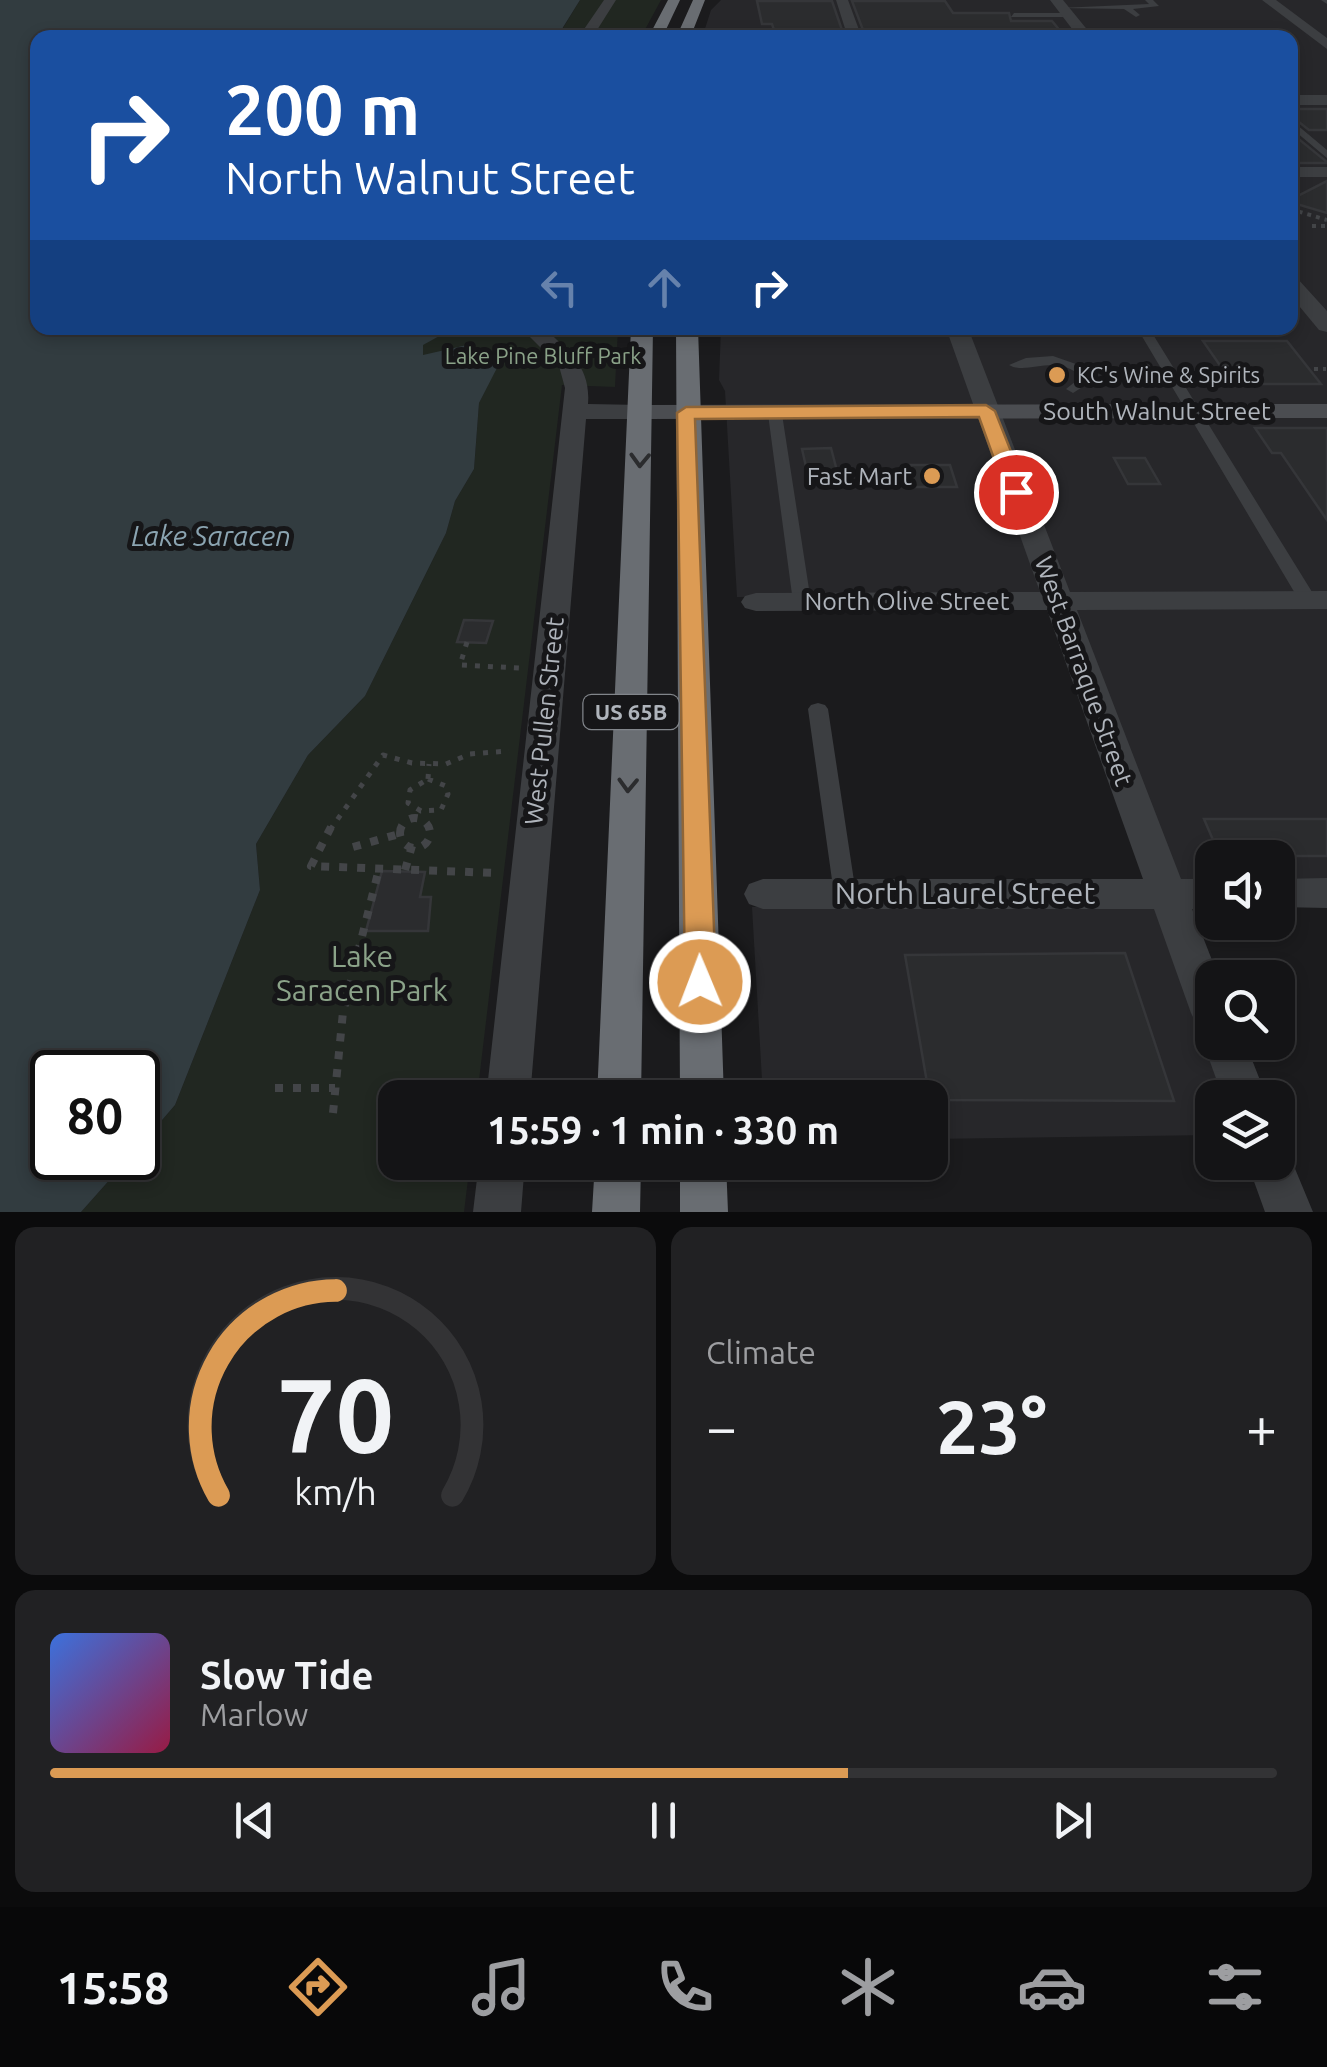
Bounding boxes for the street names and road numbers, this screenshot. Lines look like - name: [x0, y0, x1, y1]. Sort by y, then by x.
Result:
- street label: South Walnut Street: [1043, 397, 1271, 425]
- street label: West Barraque Street: [1030, 553, 1139, 789]
- street label: North Olive Street: [804, 587, 1010, 615]
- street label: West Pullen Street: [519, 616, 569, 826]
- road number: US 65B: [584, 695, 678, 729]
- street label: North Laurel Street: [835, 876, 1095, 910]

